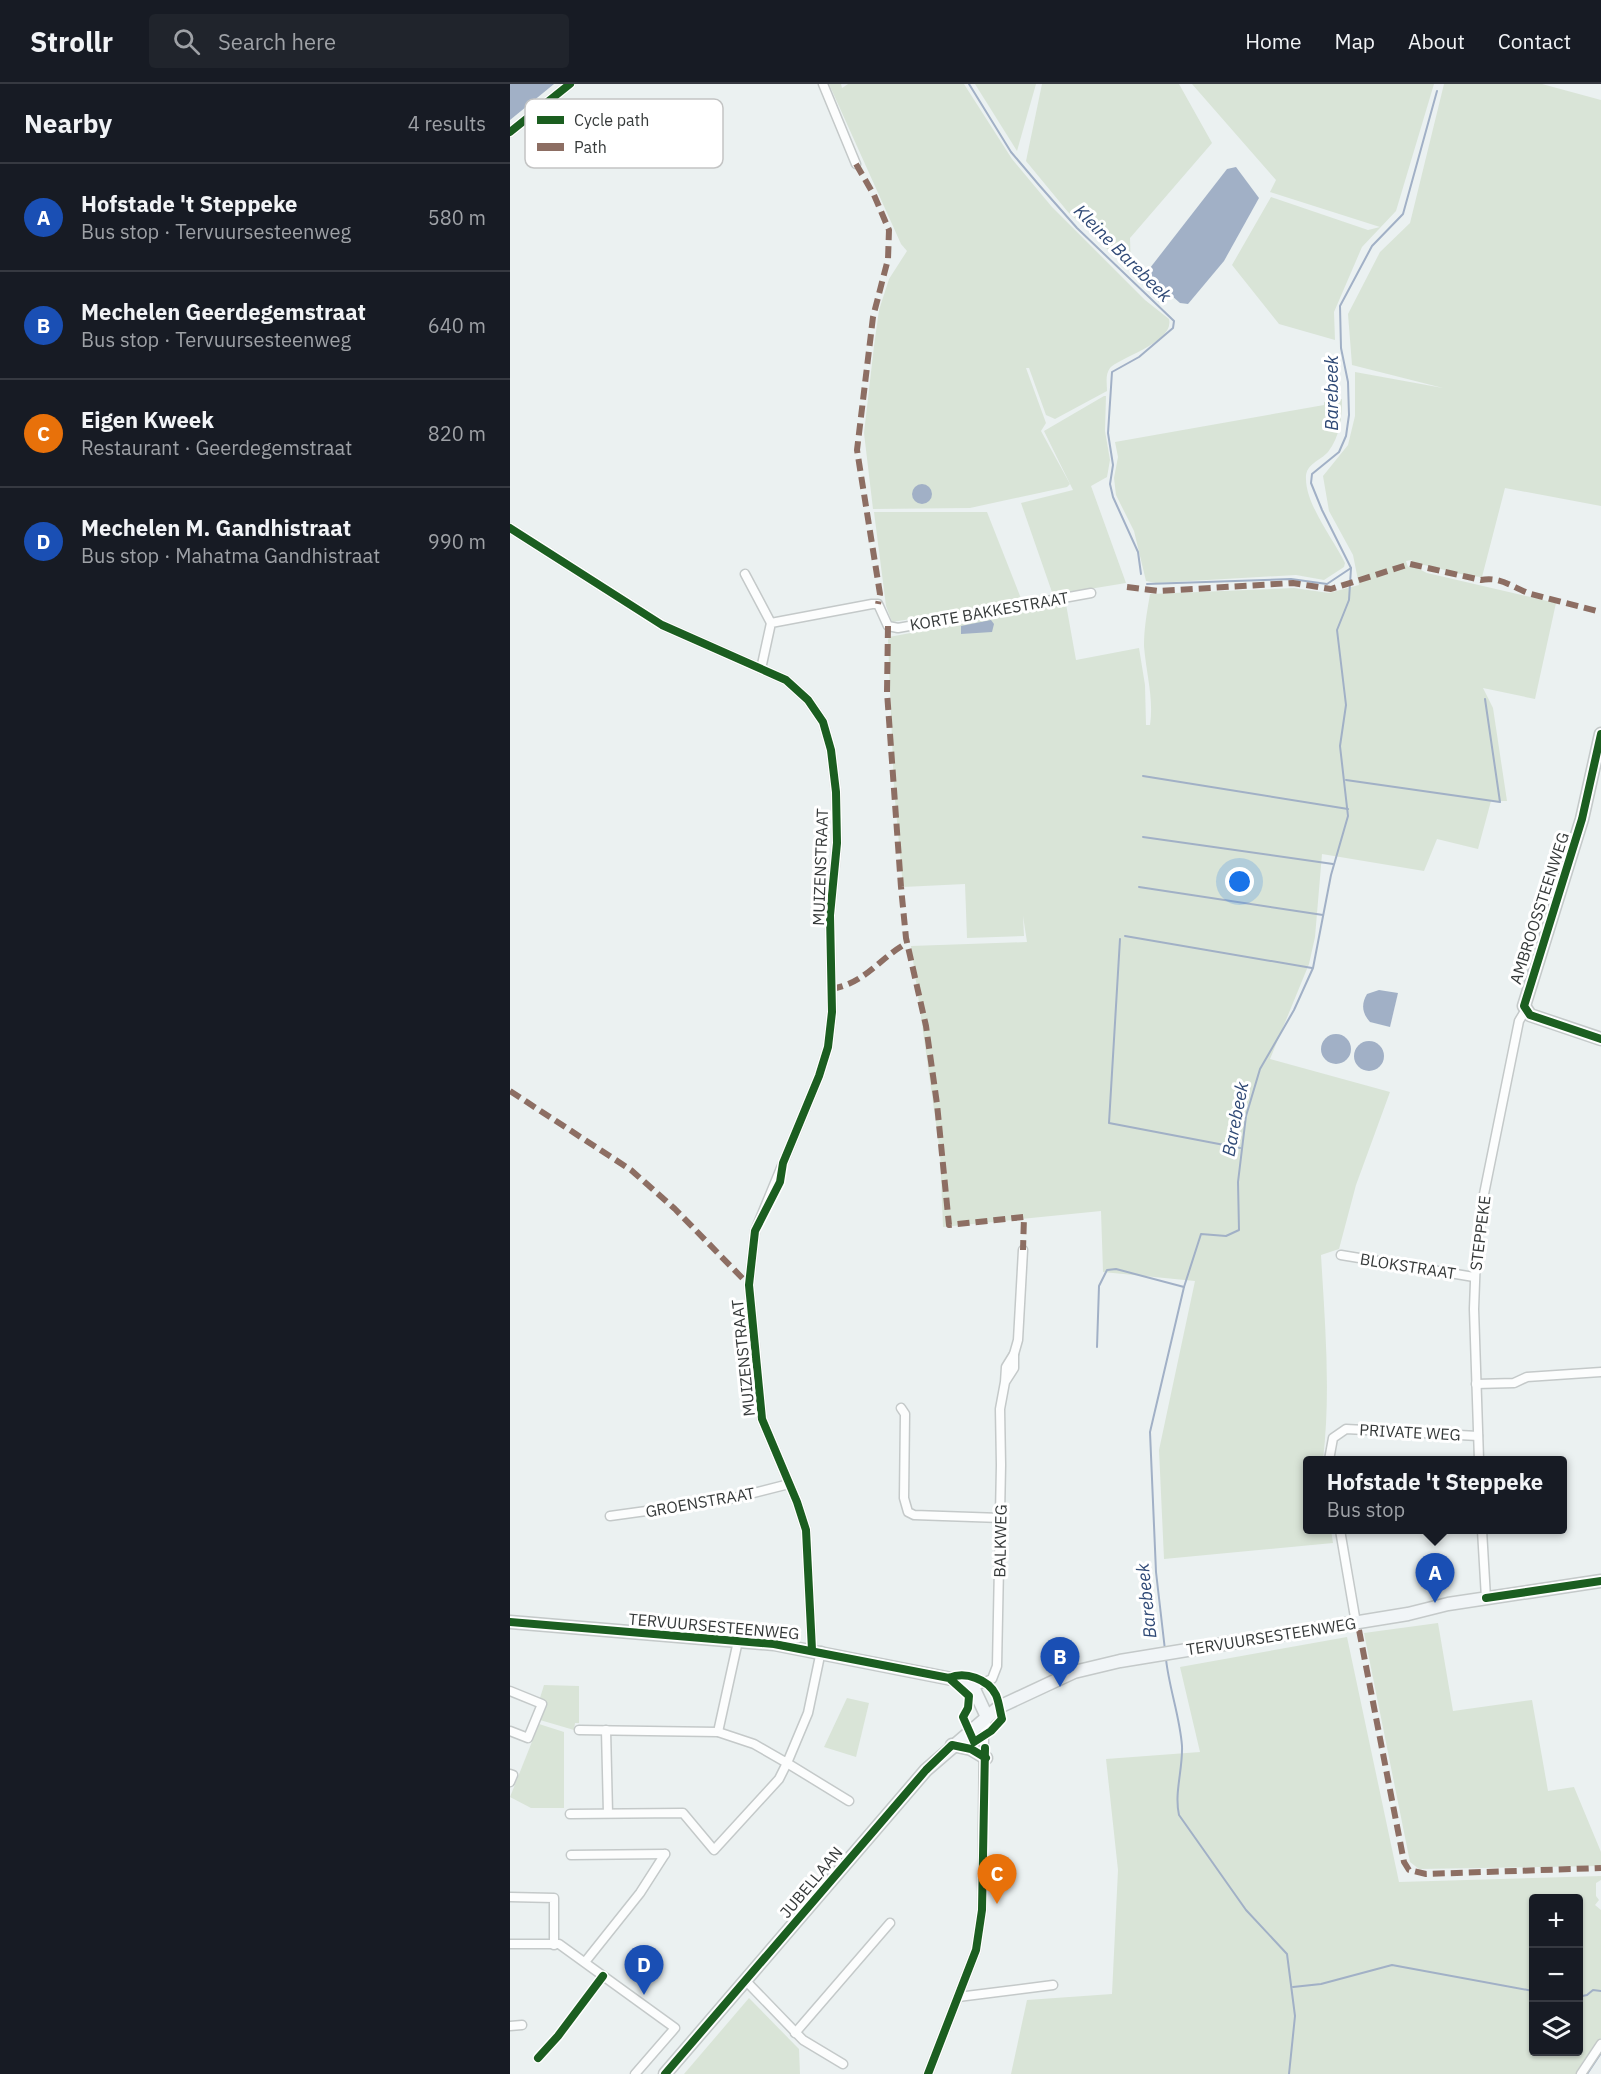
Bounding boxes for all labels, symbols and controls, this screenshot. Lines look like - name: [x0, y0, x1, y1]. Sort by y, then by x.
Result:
- search box: [149, 14, 569, 68]
- text: Strollr: [30, 23, 113, 60]
- icon: search: [170, 25, 203, 58]
- text: Search here: [218, 27, 336, 56]
- text: Home: [1245, 27, 1302, 55]
- text: Map: [1335, 27, 1375, 55]
- text: About: [1408, 27, 1465, 55]
- text: Contact: [1498, 27, 1571, 55]
- legend: [525, 99, 723, 168]
- text: Nearby: [24, 106, 112, 140]
- text: 4 results: [408, 110, 486, 137]
- text: Cycle path: [574, 110, 649, 130]
- text: Path: [574, 137, 607, 157]
- text: Hofstade 't Steppeke: [81, 189, 297, 218]
- water label: Kleine Barebeek: [1069, 199, 1177, 307]
- text: A: [37, 204, 50, 231]
- text: 580 m: [428, 204, 486, 231]
- text: Bus stop · Tervuursesteenweg: [81, 218, 351, 245]
- text: Mechelen Geerdegemstraat: [81, 297, 366, 326]
- text: B: [37, 312, 50, 339]
- text: 640 m: [428, 312, 486, 339]
- text: Bus stop · Tervuursesteenweg: [81, 326, 351, 353]
- water label: Barebeek: [1320, 355, 1343, 431]
- text: Eigen Kweek: [81, 405, 214, 434]
- text: C: [37, 420, 50, 447]
- text: 820 m: [428, 420, 486, 447]
- text: Restaurant · Geerdegemstraat: [81, 434, 352, 461]
- text: Mechelen M. Gandhistraat: [81, 513, 351, 542]
- text: D: [37, 528, 50, 555]
- text: 990 m: [428, 528, 486, 555]
- text: Bus stop · Mahatma Gandhistraat: [81, 542, 380, 569]
- street label: KORTE BAKKESTRAAT: [908, 587, 1070, 635]
- street label: MUIZENSTRAAT: [808, 808, 832, 926]
- street label: AMBROOSSTEENWEG: [1505, 830, 1573, 986]
- your location: [1225, 867, 1254, 896]
- water label: Barebeek: [1217, 1079, 1254, 1158]
- street label: STEPPEKE: [1465, 1194, 1495, 1272]
- street label: BLOKSTRAAT: [1359, 1249, 1457, 1283]
- street label: MUIZENSTRAAT: [727, 1299, 759, 1417]
- street label: PRIVATE WEG: [1359, 1419, 1461, 1445]
- popup: [1303, 1456, 1567, 1534]
- text: Hofstade 't Steppeke: [1327, 1467, 1543, 1496]
- street label: GROENSTRAAT: [644, 1483, 756, 1521]
- text: Bus stop: [1327, 1496, 1405, 1523]
- street label: BALKWEG: [989, 1504, 1011, 1578]
- pin: A: [1416, 1554, 1454, 1603]
- water label: Barebeek: [1131, 1562, 1161, 1640]
- street label: TERVUURSESTEENWEG: [628, 1609, 800, 1643]
- street label: TERVUURSESTEENWEG: [1185, 1613, 1357, 1659]
- pin: B: [1040, 1638, 1080, 1687]
- street label: JUBELLAAN: [775, 1842, 847, 1922]
- pin: C: [978, 1854, 1016, 1904]
- map controls: [1529, 1894, 1583, 2056]
- button: +: [1529, 1894, 1583, 1948]
- pin: D: [624, 1946, 664, 1995]
- button: −: [1529, 1948, 1583, 2002]
- button: layers: [1529, 2002, 1583, 2056]

